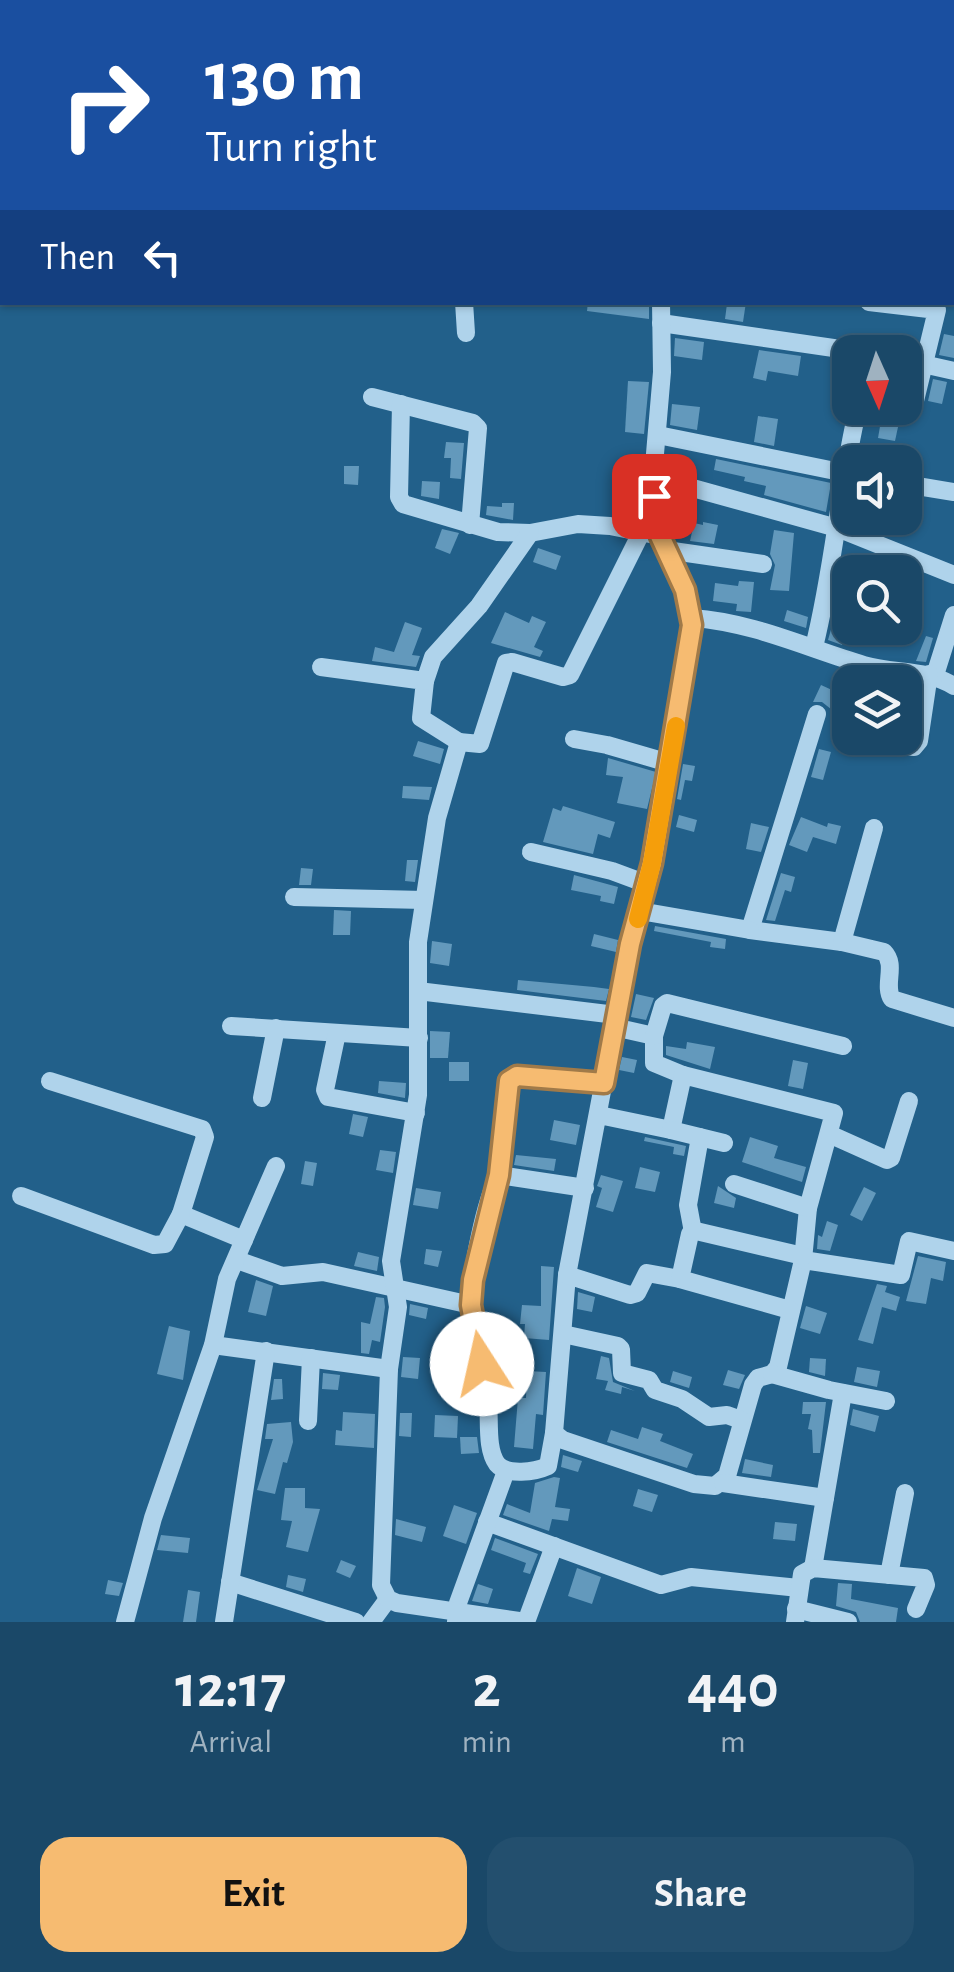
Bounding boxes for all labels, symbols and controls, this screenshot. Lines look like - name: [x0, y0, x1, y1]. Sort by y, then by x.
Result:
- icon: right: [40, 40, 170, 170]
- text: 130 m: [205, 43, 364, 113]
- text: Turn right: [205, 125, 377, 170]
- icon: left: [135, 230, 190, 285]
- text: Then: [40, 239, 115, 277]
- north arrow: [832, 335, 922, 425]
- map controls: [832, 335, 922, 755]
- button: sound: [832, 445, 922, 535]
- pin: [612, 454, 697, 539]
- icon: arrive: [627, 469, 682, 524]
- button: search: [832, 555, 922, 645]
- button: layers: [832, 665, 922, 755]
- position arrow: [430, 1312, 534, 1416]
- text: 12:17: [175, 1658, 286, 1718]
- text: 2: [473, 1658, 501, 1718]
- text: 440: [687, 1658, 779, 1718]
- text: Arrival: [190, 1726, 272, 1758]
- text: min: [462, 1726, 512, 1758]
- text: m: [720, 1726, 746, 1758]
- button: Exit: [40, 1837, 467, 1952]
- button: Share: [487, 1837, 914, 1952]

